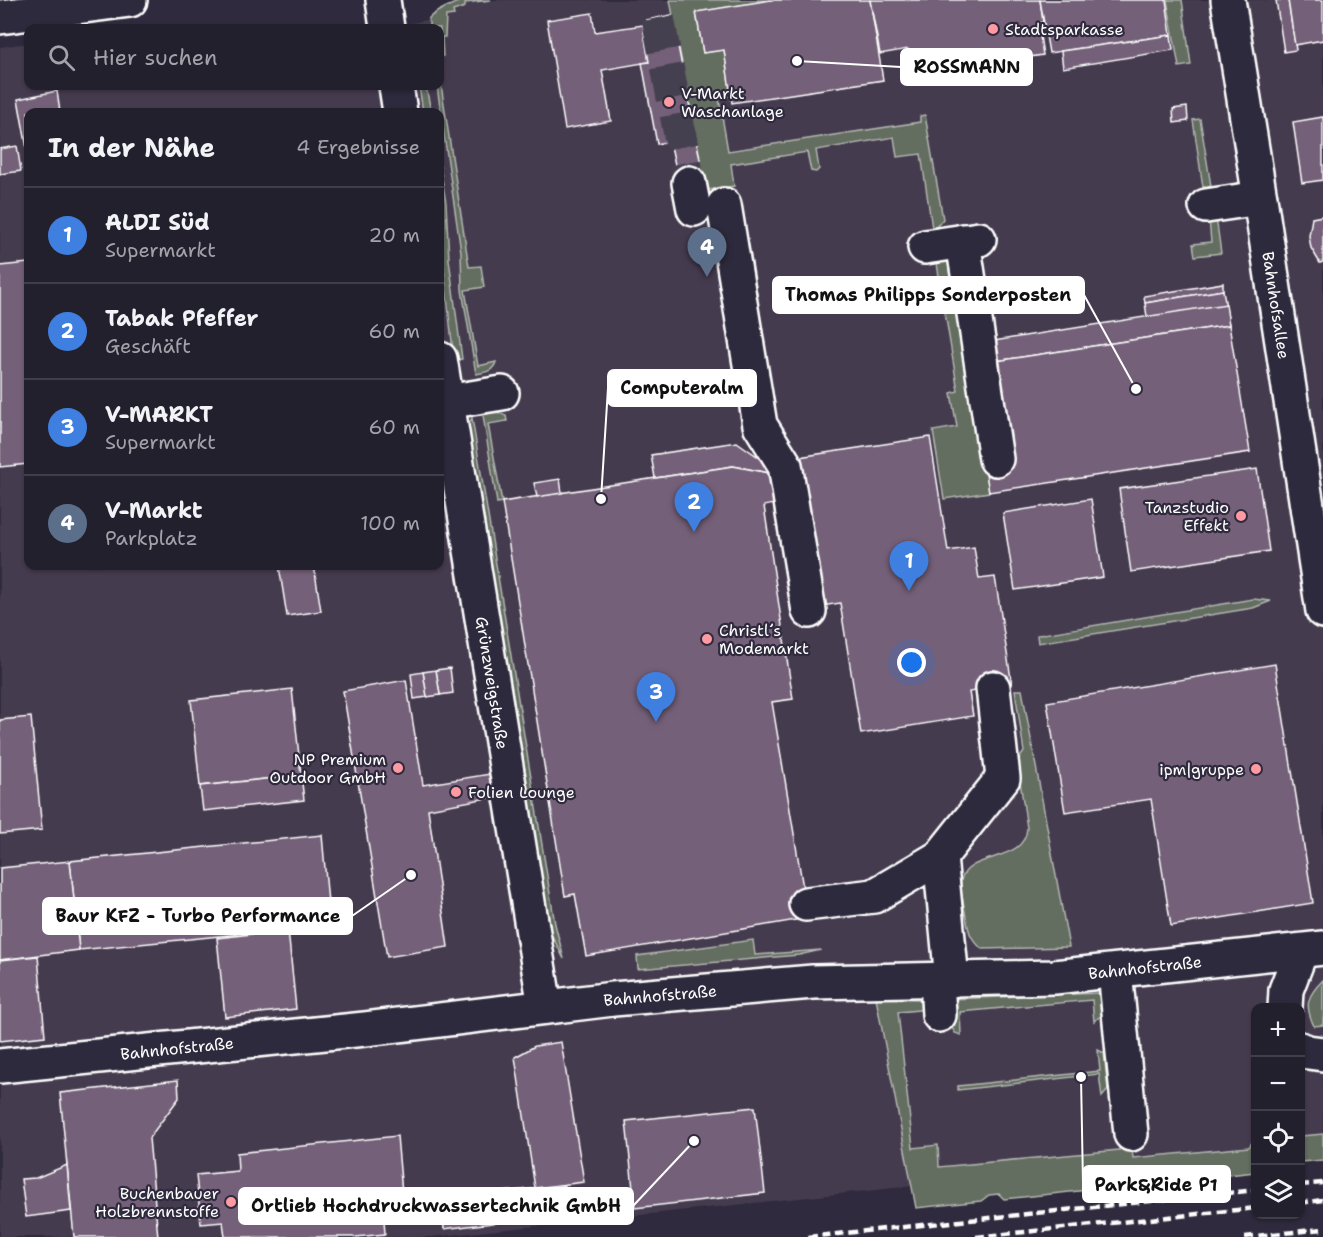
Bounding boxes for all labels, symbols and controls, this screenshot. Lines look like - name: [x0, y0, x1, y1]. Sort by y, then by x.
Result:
- place label: Stadtsparkasse: [1005, 19, 1124, 40]
- marker: Stadtsparkasse: [986, 22, 1000, 36]
- search box: [24, 24, 444, 90]
- icon: search: [45, 41, 78, 74]
- text: Hier suchen: [93, 43, 218, 72]
- callout: ROSSMANN: [901, 49, 1032, 85]
- text: ROSSMANN: [914, 55, 1021, 79]
- place label: V-Markt Waschanlage: [681, 83, 784, 122]
- marker: V-Markt Waschanlage: [662, 95, 676, 109]
- text: In der Nähe: [48, 130, 215, 165]
- text: 4 Ergebnisse: [296, 134, 420, 160]
- text: ALDI Süd: [105, 208, 210, 237]
- text: 1: [63, 222, 72, 248]
- text: 20 m: [369, 222, 420, 248]
- pin: 4: [688, 228, 726, 277]
- text: Supermarkt: [105, 237, 216, 263]
- street label: Bahnhofsallee: [1257, 250, 1294, 360]
- callout: Thomas Philipps Sonderposten: [773, 277, 1084, 313]
- text: Thomas Philipps Sonderposten: [785, 283, 1071, 307]
- text: Tabak Pfeffer: [105, 304, 258, 333]
- text: 2: [61, 318, 75, 344]
- text: 60 m: [368, 318, 420, 344]
- text: Geschäft: [105, 333, 191, 359]
- callout: Computeralm: [608, 370, 756, 406]
- text: Computeralm: [620, 376, 744, 400]
- text: V-MARKT: [105, 400, 213, 429]
- text: 3: [61, 414, 75, 440]
- text: 60 m: [368, 414, 420, 440]
- text: Supermarkt: [105, 429, 216, 455]
- pin: 2: [674, 482, 714, 532]
- text: V-Markt: [105, 496, 203, 525]
- place label: Tanzstudio Effekt: [1145, 497, 1229, 536]
- marker: Tanzstudio Effekt: [1234, 509, 1248, 523]
- text: 4: [61, 510, 75, 536]
- text: 100 m: [360, 510, 420, 536]
- text: Parkplatz: [105, 525, 198, 551]
- pin: 1: [890, 542, 928, 591]
- street label: Grünzweigstraße: [471, 615, 513, 751]
- place label: Christl´s Modemarkt: [719, 620, 809, 659]
- marker: Christl´s Modemarkt: [700, 632, 714, 646]
- your location: [897, 648, 926, 677]
- pin: 3: [636, 672, 676, 722]
- place label: NP Premium Outdoor GmbH: [270, 749, 386, 788]
- place label: ipm|gruppe: [1159, 759, 1244, 780]
- marker: NP Premium Outdoor GmbH: [391, 761, 405, 775]
- marker: ipm|gruppe: [1249, 762, 1263, 776]
- place label: Folien Lounge: [468, 782, 575, 803]
- marker: Folien Lounge: [449, 785, 463, 799]
- callout: Baur KFZ - Turbo Performance: [43, 898, 352, 934]
- text: Baur KFZ - Turbo Performance: [55, 904, 341, 928]
- street label: Bahnhofstraße: [1087, 951, 1203, 984]
- street label: Bahnhofstraße: [602, 980, 718, 1011]
- map controls: [1251, 1003, 1305, 1219]
- button: +: [1251, 1003, 1305, 1057]
- street label: Bahnhofstraße: [119, 1032, 235, 1065]
- button: −: [1251, 1057, 1305, 1111]
- button: locate: [1251, 1111, 1305, 1165]
- button: layers: [1251, 1165, 1305, 1219]
- callout: Park&Ride P1: [1083, 1166, 1230, 1202]
- text: Park&Ride P1: [1094, 1173, 1218, 1197]
- place label: Buchenbauer Holzbrennstoffe: [95, 1183, 219, 1222]
- callout: Ortlieb Hochdruckwassertechnik GmbH: [239, 1188, 633, 1224]
- text: Ortlieb Hochdruckwassertechnik GmbH: [251, 1194, 621, 1218]
- marker: Buchenbauer Holzbrennstoffe: [224, 1195, 238, 1209]

